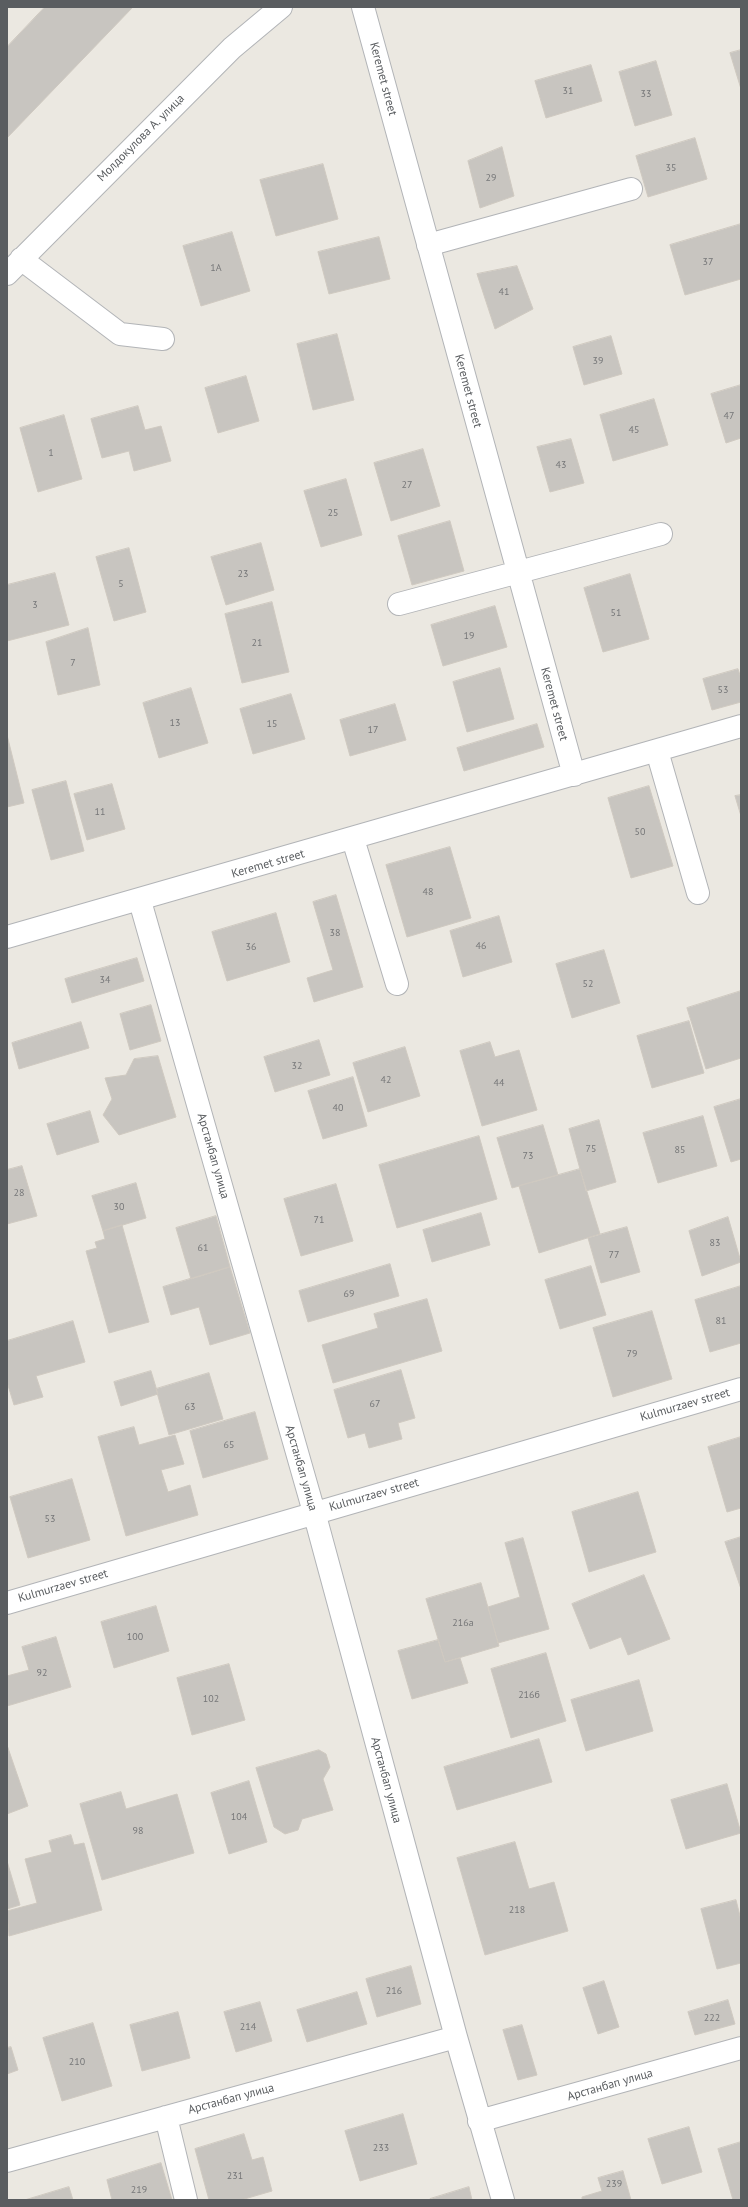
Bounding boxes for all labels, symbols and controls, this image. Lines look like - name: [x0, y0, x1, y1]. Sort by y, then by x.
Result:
- street label: Keremet street: [366, 41, 400, 117]
- house number: 31: [563, 85, 573, 97]
- house number: 33: [641, 88, 651, 100]
- street label: Молдокулова А. улица: [94, 91, 188, 185]
- house number: 35: [666, 162, 676, 174]
- house number: 29: [486, 172, 496, 184]
- house number: 37: [703, 256, 713, 268]
- house number: 1А: [210, 262, 222, 274]
- house number: 41: [499, 286, 509, 298]
- street label: Keremet street: [451, 353, 485, 429]
- house number: 39: [593, 355, 603, 367]
- house number: 47: [724, 410, 734, 422]
- house number: 45: [629, 424, 639, 436]
- house number: 1: [48, 447, 54, 459]
- house number: 43: [556, 459, 566, 471]
- house number: 27: [402, 479, 412, 491]
- house number: 25: [328, 507, 338, 519]
- house number: 23: [238, 568, 248, 580]
- house number: 5: [118, 578, 124, 590]
- house number: 3: [32, 599, 38, 611]
- house number: 51: [611, 607, 621, 619]
- house number: 19: [464, 630, 474, 642]
- house number: 21: [252, 637, 262, 649]
- house number: 7: [70, 657, 76, 669]
- street label: Keremet street: [537, 666, 571, 742]
- house number: 53: [718, 684, 728, 696]
- house number: 13: [170, 717, 180, 729]
- house number: 15: [267, 718, 277, 730]
- house number: 17: [368, 724, 378, 736]
- house number: 11: [95, 806, 105, 818]
- house number: 50: [635, 826, 645, 838]
- street label: Keremet street: [230, 847, 306, 881]
- house number: 48: [423, 886, 433, 898]
- house number: 38: [330, 927, 340, 939]
- house number: 46: [476, 940, 486, 952]
- house number: 36: [246, 941, 256, 953]
- house number: 34: [100, 974, 110, 986]
- house number: 52: [583, 978, 593, 990]
- house number: 32: [292, 1060, 302, 1072]
- house number: 42: [381, 1074, 391, 1086]
- house number: 44: [494, 1077, 504, 1089]
- house number: 40: [333, 1102, 343, 1114]
- street label: Арстанбап улица: [194, 1111, 232, 1201]
- house number: 75: [586, 1143, 596, 1155]
- house number: 85: [675, 1144, 685, 1156]
- house number: 73: [523, 1150, 533, 1162]
- house number: 28: [14, 1187, 24, 1199]
- house number: 30: [114, 1201, 124, 1213]
- house number: 71: [314, 1214, 324, 1226]
- house number: 83: [710, 1237, 720, 1249]
- house number: 61: [198, 1242, 208, 1254]
- house number: 77: [609, 1249, 619, 1261]
- house number: 69: [344, 1288, 354, 1300]
- house number: 81: [716, 1315, 726, 1327]
- house number: 79: [627, 1348, 637, 1360]
- street label: Kulmurzaev street: [638, 1385, 732, 1425]
- house number: 67: [370, 1398, 380, 1410]
- house number: 63: [185, 1401, 195, 1413]
- street label: Арстанбап улица: [282, 1423, 320, 1513]
- house number: 65: [224, 1439, 234, 1451]
- street label: Kulmurzaev street: [327, 1475, 421, 1515]
- house number: 53: [45, 1513, 55, 1525]
- street label: Kulmurzaev street: [16, 1566, 110, 1606]
- house number: 216а: [452, 1617, 474, 1629]
- house number: 100: [127, 1631, 143, 1643]
- house number: 92: [37, 1667, 47, 1679]
- house number: 216б: [518, 1689, 540, 1701]
- house number: 102: [203, 1693, 219, 1705]
- street label: Арстанбап улица: [368, 1735, 404, 1825]
- house number: 104: [231, 1811, 247, 1823]
- house number: 98: [133, 1825, 143, 1837]
- house number: 218: [509, 1904, 525, 1916]
- house number: 216: [386, 1985, 402, 1997]
- house number: 222: [704, 2012, 720, 2024]
- house number: 214: [240, 2021, 256, 2033]
- house number: 210: [69, 2056, 85, 2068]
- street label: Арстанбап улица: [565, 2066, 655, 2104]
- street label: Арстанбап улица: [186, 2081, 276, 2117]
- house number: 233: [373, 2142, 389, 2154]
- house number: 231: [227, 2170, 243, 2182]
- house number: 239: [606, 2178, 622, 2190]
- house number: 219: [131, 2184, 147, 2196]

